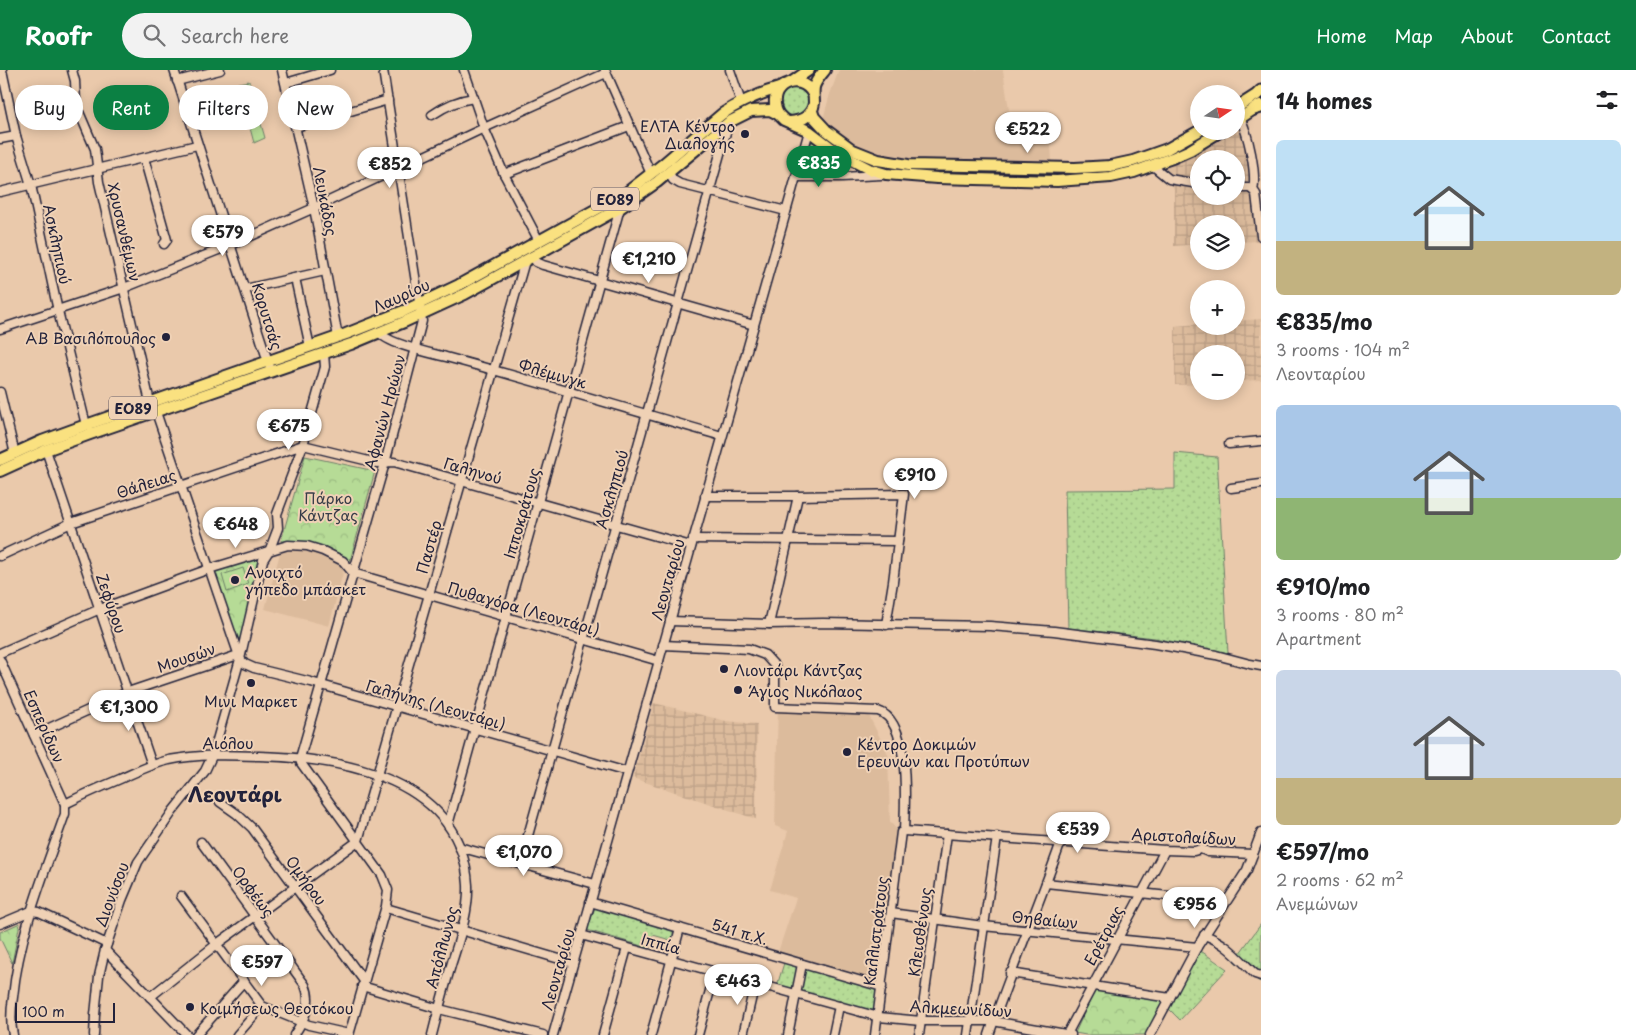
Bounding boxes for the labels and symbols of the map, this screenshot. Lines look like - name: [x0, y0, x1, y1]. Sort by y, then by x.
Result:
- north arrow: [1190, 85, 1245, 140]
- pin: €522: [998, 112, 1058, 154]
- place label: ΕΛΤΑ Κέντρο Διαλογής: [640, 114, 735, 154]
- marker: ΕΛΤΑ Κέντρο Διαλογής: [739, 128, 751, 140]
- pin: €852: [360, 146, 420, 189]
- pin: €835: [789, 146, 849, 188]
- street label: Λευκάδος: [308, 164, 344, 238]
- street label: Χρυσανθέμων: [102, 180, 148, 284]
- road number: ΕΟ89: [591, 188, 639, 210]
- street label: Ασκληπιού: [38, 202, 78, 286]
- pin: €579: [193, 214, 253, 257]
- pin: €1,210: [608, 242, 690, 284]
- street label: Λαυρίου: [369, 272, 433, 318]
- street label: Κορυτσάς: [247, 280, 289, 353]
- place label: ΑΒ Βασιλόπουλος: [25, 326, 156, 349]
- marker: ΑΒ Βασιλόπουλος: [160, 331, 172, 343]
- street label: Αφανών Ηρώων: [357, 351, 411, 473]
- street label: Φλέμινγκ: [516, 352, 590, 394]
- road number: ΕΟ89: [109, 396, 157, 419]
- pin: €675: [259, 408, 319, 451]
- street label: Ασκληπιού: [589, 447, 633, 531]
- street label: Γαληνού: [441, 451, 505, 489]
- pin: €910: [885, 458, 945, 500]
- street label: Θάλειας: [113, 462, 179, 503]
- street label: Ιπποκράτους: [497, 465, 545, 561]
- park label: Πάρκο Κάντζας: [298, 486, 358, 526]
- pin: €648: [206, 506, 266, 549]
- street label: Παστέρ: [409, 517, 447, 577]
- street label: Λεονταρίου: [644, 535, 690, 623]
- place label: Ανοιχτό γήπεδο μπάσκετ: [245, 560, 367, 600]
- street label: Ζεφύρου: [91, 570, 133, 636]
- marker: Ανοιχτό γήπεδο μπάσκετ: [229, 574, 241, 586]
- street label: Πυθαγόρα (Λεοντάρι): [445, 575, 603, 641]
- street label: Μουσών: [154, 636, 218, 678]
- place label: Λιοντάρι Κάντζας: [734, 658, 863, 681]
- marker: Λιοντάρι Κάντζας: [718, 663, 730, 675]
- street label: Γαλήνης (Λεοντάρι): [363, 673, 509, 735]
- marker: Μινι Μαρκετ: [245, 677, 257, 689]
- place label: Άγιος Νικόλαος: [748, 679, 863, 702]
- marker: Άγιος Νικόλαος: [732, 684, 744, 696]
- street label: Εσπερίδων: [19, 686, 71, 766]
- place label: Μινι Μαρκετ: [204, 689, 298, 712]
- pin: €1,300: [88, 690, 170, 732]
- street label: Αιόλου: [202, 731, 254, 754]
- place label: Κέντρο Δοκιμών Ερευνών και Προτύπων: [857, 732, 1030, 772]
- marker: Κέντρο Δοκιμών Ερευνών και Προτύπων: [841, 746, 853, 758]
- district label: Λεοντάρι: [188, 779, 283, 809]
- pin: €539: [1048, 812, 1108, 854]
- street label: Αριστολαίδων: [1131, 822, 1237, 850]
- pin: €1,070: [483, 834, 565, 877]
- street label: Ομήρου: [281, 850, 333, 910]
- street label: Διονύσου: [88, 858, 134, 930]
- street label: Ορφέως: [227, 860, 281, 922]
- street label: Καλλιστράτους: [857, 875, 893, 987]
- street label: Κλεισθένους: [901, 886, 937, 978]
- pin: €956: [1165, 886, 1225, 929]
- street label: Ερέτριας: [1078, 901, 1128, 969]
- street label: Απόλλωνος: [419, 903, 463, 991]
- street label: Θηβαίων: [1011, 904, 1079, 934]
- street label: 541 π.Χ.: [709, 912, 771, 950]
- street label: Λεονταρίου: [534, 925, 580, 1013]
- street label: Ιππία: [639, 927, 684, 959]
- pin: €597: [232, 944, 292, 987]
- pin: €463: [708, 964, 768, 1006]
- street label: Αλκμεωνίδων: [909, 994, 1013, 1022]
- place label: Κοιμήσεως Θεοτόκου: [200, 996, 354, 1019]
- scale bar: [15, 1000, 115, 1023]
- marker: Κοιμήσεως Θεοτόκου: [184, 1001, 196, 1013]

